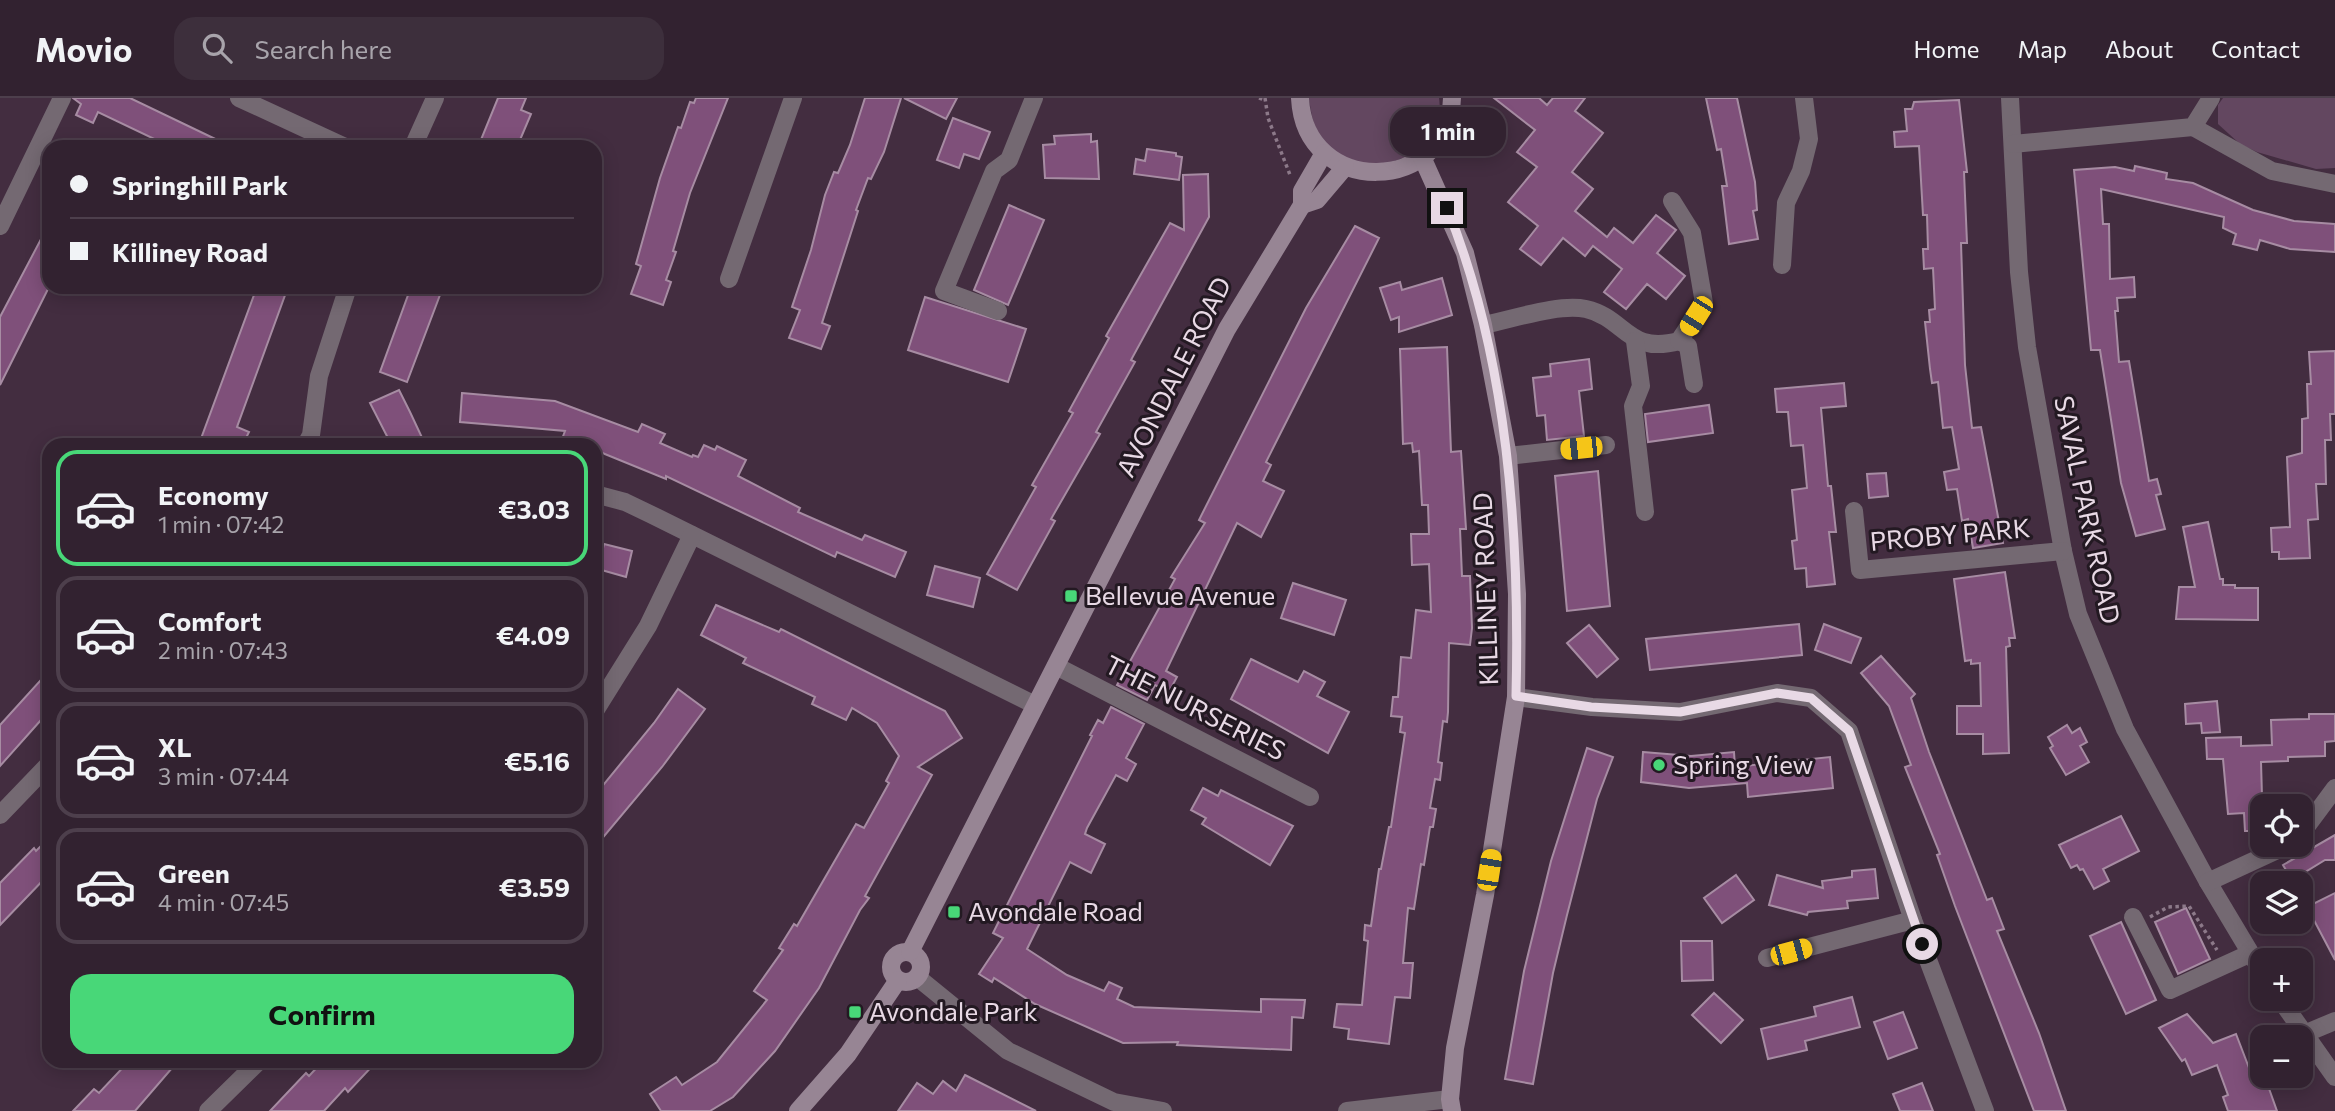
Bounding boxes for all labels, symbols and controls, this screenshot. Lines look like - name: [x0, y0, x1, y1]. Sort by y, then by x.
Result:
- search box: [174, 17, 664, 80]
- text: Movio: [35, 28, 132, 69]
- icon: search: [198, 29, 236, 67]
- text: Search here: [254, 33, 392, 64]
- text: Home: [1914, 34, 1980, 63]
- text: Map: [2018, 34, 2067, 63]
- text: About: [2105, 34, 2173, 63]
- text: Contact: [2211, 34, 2300, 63]
- callout: 1 min: [1389, 106, 1505, 155]
- text: 1 min: [1421, 117, 1475, 145]
- text: Springhill Park: [112, 169, 288, 200]
- route end: [1431, 192, 1463, 224]
- text: Killiney Road: [112, 236, 268, 267]
- street label: AVONDALE ROAD: [1109, 271, 1236, 482]
- car: [1676, 293, 1717, 339]
- street label: SAVAL PARK ROAD: [2049, 393, 2128, 627]
- car: [1560, 435, 1603, 461]
- icon: car: [74, 477, 137, 540]
- text: Economy: [158, 479, 269, 510]
- street label: KILLINEY ROAD: [1466, 492, 1503, 686]
- text: €3.03: [498, 493, 570, 524]
- text: 1 min · 07:42: [158, 510, 284, 538]
- street label: PROBY PARK: [1869, 511, 2031, 556]
- place label: Bellevue Avenue: [1085, 579, 1275, 610]
- marker: Bellevue Avenue: [1063, 588, 1079, 604]
- icon: car: [74, 603, 137, 666]
- text: Comfort: [158, 605, 261, 636]
- text: €4.09: [496, 619, 570, 650]
- text: 2 min · 07:43: [158, 636, 288, 664]
- street label: THE NURSERIES: [1100, 648, 1291, 766]
- icon: car: [74, 729, 137, 792]
- text: XL: [158, 731, 192, 762]
- text: €5.16: [504, 745, 570, 776]
- place label: Spring View: [1673, 748, 1814, 779]
- marker: Spring View: [1651, 757, 1667, 773]
- text: 3 min · 07:44: [158, 762, 289, 790]
- map controls: [2250, 794, 2313, 1088]
- button: locate: [2250, 794, 2313, 857]
- car: [1476, 848, 1503, 892]
- icon: car: [74, 855, 137, 918]
- text: Green: [158, 857, 230, 888]
- text: €3.59: [499, 871, 570, 902]
- button: layers: [2250, 871, 2313, 934]
- text: 4 min · 07:45: [158, 888, 289, 916]
- place label: Avondale Road: [968, 895, 1143, 926]
- marker: Avondale Road: [946, 904, 962, 920]
- route start: [1906, 928, 1938, 960]
- car: [1768, 936, 1815, 968]
- button: +: [2250, 948, 2313, 1011]
- button: Confirm: [70, 974, 574, 1054]
- place label: Avondale Park: [869, 995, 1038, 1026]
- marker: Avondale Park: [847, 1004, 863, 1020]
- button: −: [2250, 1025, 2313, 1088]

